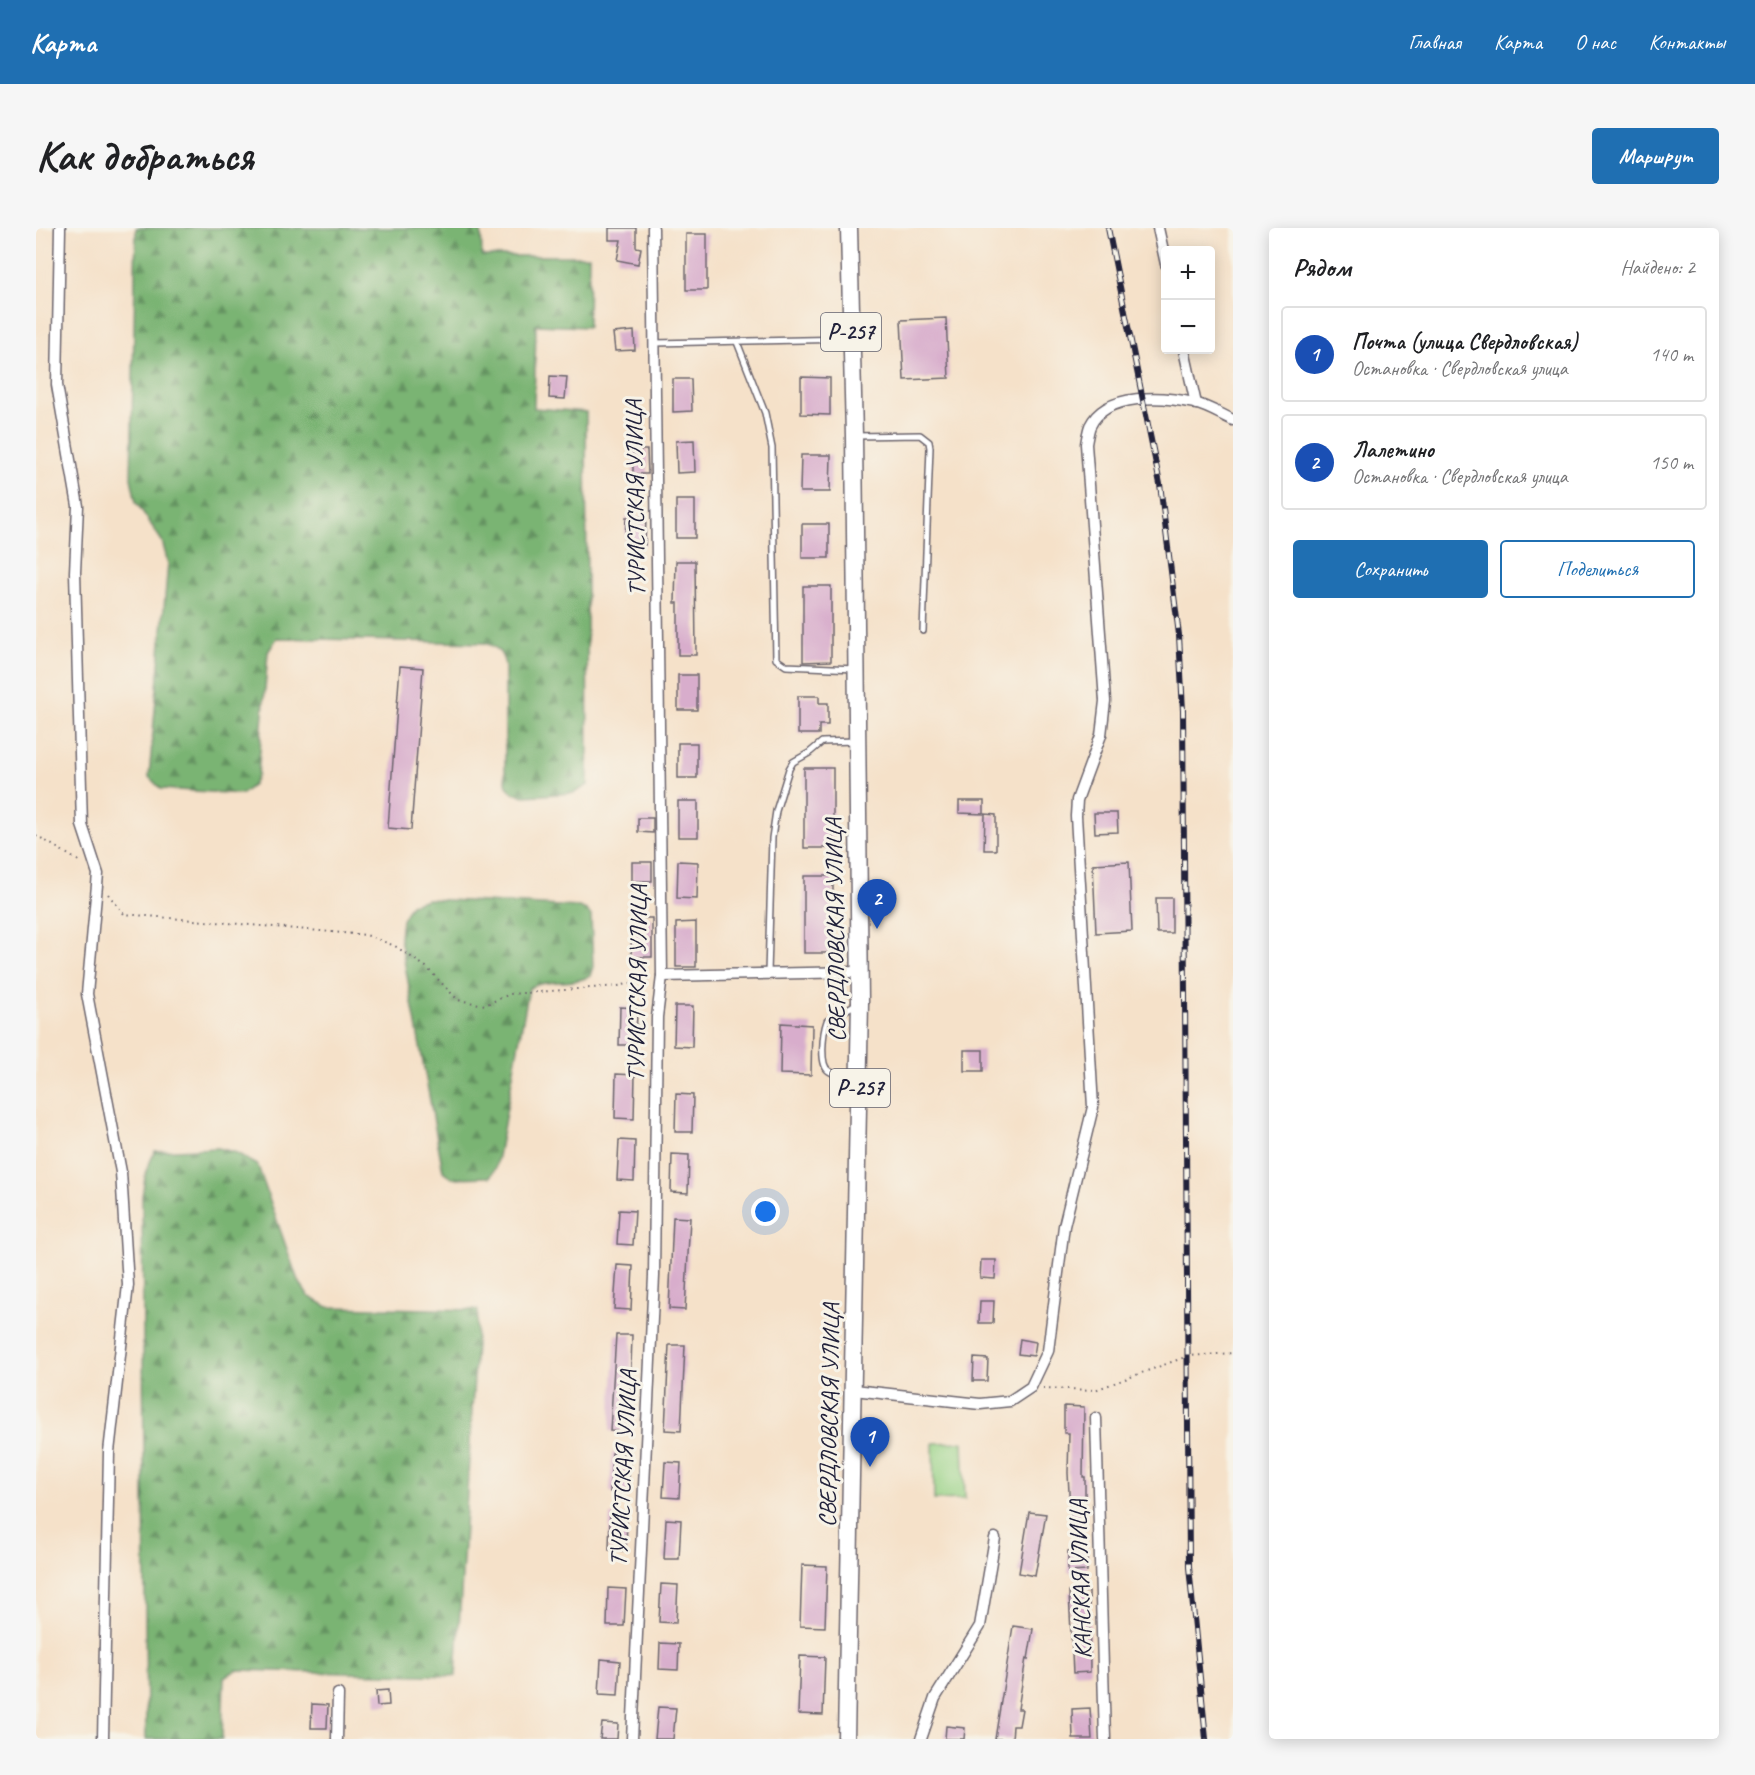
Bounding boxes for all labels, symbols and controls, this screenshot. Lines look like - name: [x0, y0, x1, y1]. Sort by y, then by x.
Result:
- text: Карта: [30, 25, 97, 60]
- text: Главная: [1408, 29, 1461, 55]
- text: Карта: [1494, 29, 1542, 55]
- text: О нас: [1575, 29, 1616, 55]
- text: Контакты: [1649, 29, 1725, 55]
- button: Маршрут: [1592, 128, 1719, 184]
- text: Как добраться: [36, 130, 253, 183]
- map controls: [1161, 246, 1215, 354]
- button: +: [1161, 246, 1215, 300]
- text: Рядом: [1293, 251, 1351, 284]
- text: Найдено: 2: [1620, 255, 1695, 280]
- button: −: [1161, 300, 1215, 354]
- road number: Р-257: [821, 313, 881, 351]
- text: Почта (улица Свердловская): [1352, 328, 1578, 356]
- text: 1: [1310, 342, 1319, 367]
- text: 140 m: [1650, 342, 1693, 367]
- text: Остановка · Свердловская улица: [1352, 356, 1567, 381]
- street label: ТУРИСТСКАЯ УЛИЦА: [618, 399, 652, 596]
- text: Лалетино: [1352, 436, 1434, 464]
- text: 2: [1310, 450, 1319, 475]
- text: 150 m: [1650, 450, 1693, 475]
- text: Остановка · Свердловская улица: [1352, 464, 1567, 489]
- button: Сохранить: [1293, 540, 1488, 598]
- button: Поделиться: [1500, 540, 1695, 598]
- street label: СВЕРДЛОВСКАЯ УЛИЦА: [818, 817, 852, 1042]
- pin: 2: [858, 880, 896, 929]
- street label: ТУРИСТСКАЯ УЛИЦА: [620, 884, 654, 1081]
- road number: Р-257: [830, 1069, 890, 1107]
- your location: [751, 1197, 780, 1226]
- street label: СВЕРДЛОВСКАЯ УЛИЦА: [812, 1302, 846, 1527]
- street label: ТУРИСТСКАЯ УЛИЦА: [603, 1368, 643, 1567]
- pin: 1: [850, 1418, 890, 1467]
- street label: КАНСКАЯ УЛИЦА: [1062, 1498, 1098, 1659]

